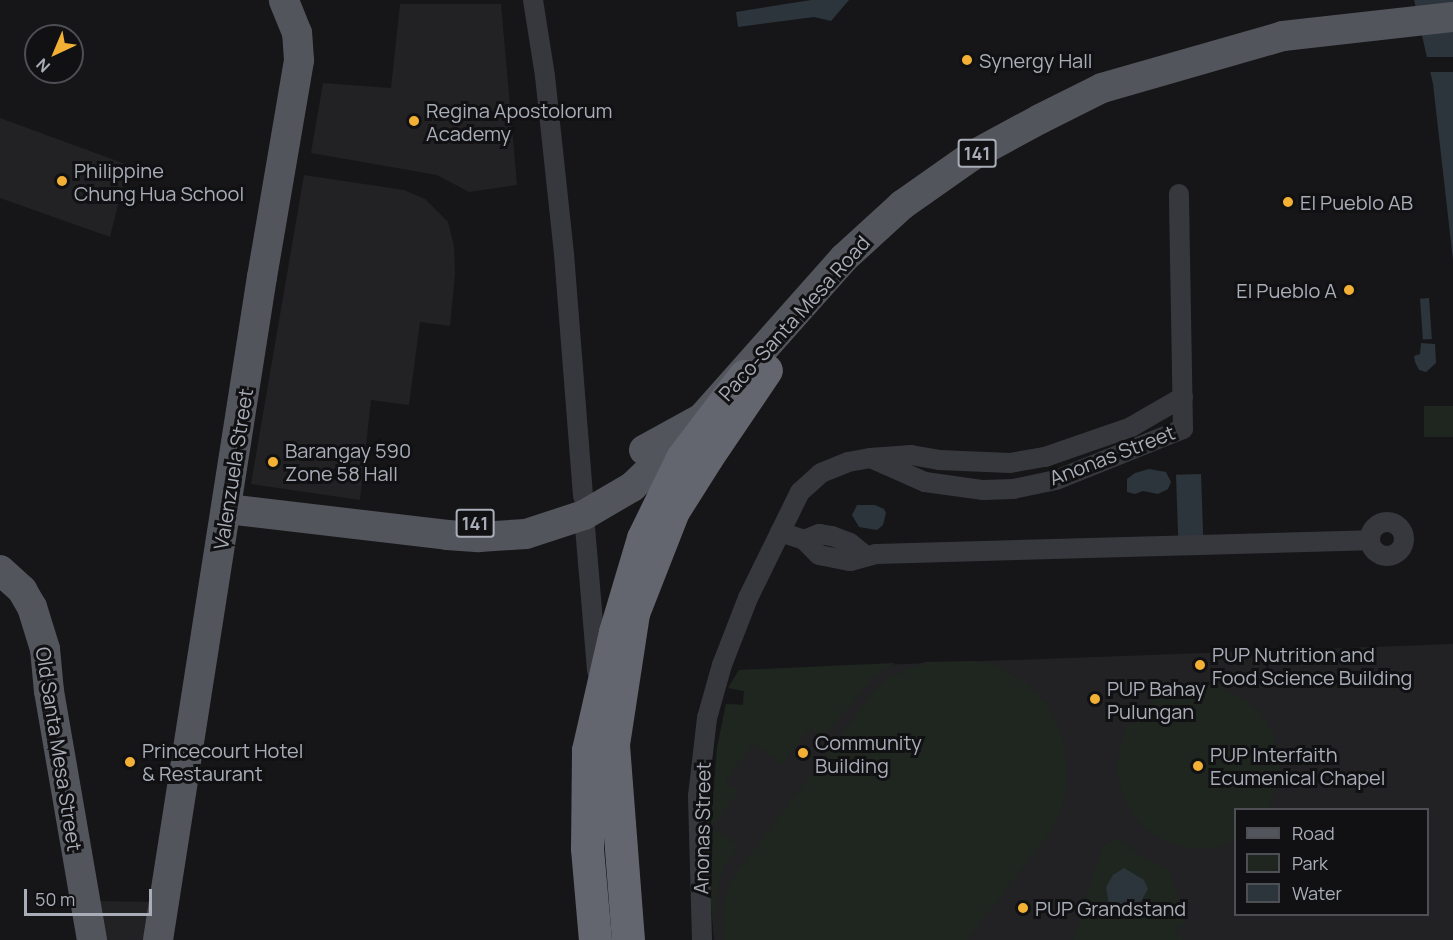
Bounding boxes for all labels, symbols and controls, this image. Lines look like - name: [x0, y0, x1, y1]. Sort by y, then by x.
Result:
- north arrow: [24, 24, 84, 84]
- place label: Synergy Hall: [979, 48, 1093, 72]
- marker: Synergy Hall: [960, 53, 974, 67]
- text: N: [31, 54, 55, 77]
- place label: Regina Apostolorum Academy: [426, 98, 613, 145]
- marker: Regina Apostolorum Academy: [407, 114, 421, 128]
- road number: 141: [958, 138, 996, 168]
- place label: Philippine Chung Hua School: [74, 158, 244, 205]
- marker: Philippine Chung Hua School: [55, 174, 69, 188]
- place label: El Pueblo AB: [1300, 190, 1413, 214]
- marker: El Pueblo AB: [1281, 195, 1295, 209]
- street label: Paco-Santa Mesa Road: [714, 231, 874, 405]
- place label: El Pueblo A: [1236, 278, 1337, 302]
- marker: El Pueblo A: [1342, 283, 1356, 297]
- street label: Valenzuela Street: [208, 387, 258, 551]
- street label: Anonas Street: [1046, 420, 1178, 490]
- place label: Barangay 590 Zone 58 Hall: [285, 438, 411, 485]
- marker: Barangay 590 Zone 58 Hall: [266, 455, 280, 469]
- road number: 141: [456, 508, 494, 538]
- place label: PUP Nutrition and Food Science Building: [1212, 642, 1412, 689]
- street label: Old Santa Mesa Street: [31, 645, 87, 853]
- marker: PUP Nutrition and Food Science Building: [1193, 658, 1207, 672]
- place label: PUP Bahay Pulungan: [1107, 676, 1206, 723]
- marker: PUP Bahay Pulungan: [1088, 692, 1102, 706]
- place label: Community Building: [815, 730, 922, 777]
- place label: Princecourt Hotel & Restaurant: [142, 738, 303, 785]
- place label: PUP Interfaith Ecumenical Chapel: [1210, 742, 1385, 789]
- marker: Community Building: [796, 746, 810, 760]
- marker: Princecourt Hotel & Restaurant: [123, 755, 137, 769]
- marker: PUP Interfaith Ecumenical Chapel: [1191, 759, 1205, 773]
- street label: Anonas Street: [689, 762, 715, 894]
- legend: [1234, 808, 1429, 916]
- text: Road: [1292, 821, 1335, 845]
- text: Park: [1292, 851, 1328, 875]
- scale bar: [27, 877, 154, 915]
- text: Water: [1292, 881, 1342, 905]
- text: 50 m: [35, 887, 75, 911]
- place label: PUP Grandstand: [1035, 896, 1186, 920]
- marker: PUP Grandstand: [1016, 901, 1030, 915]

